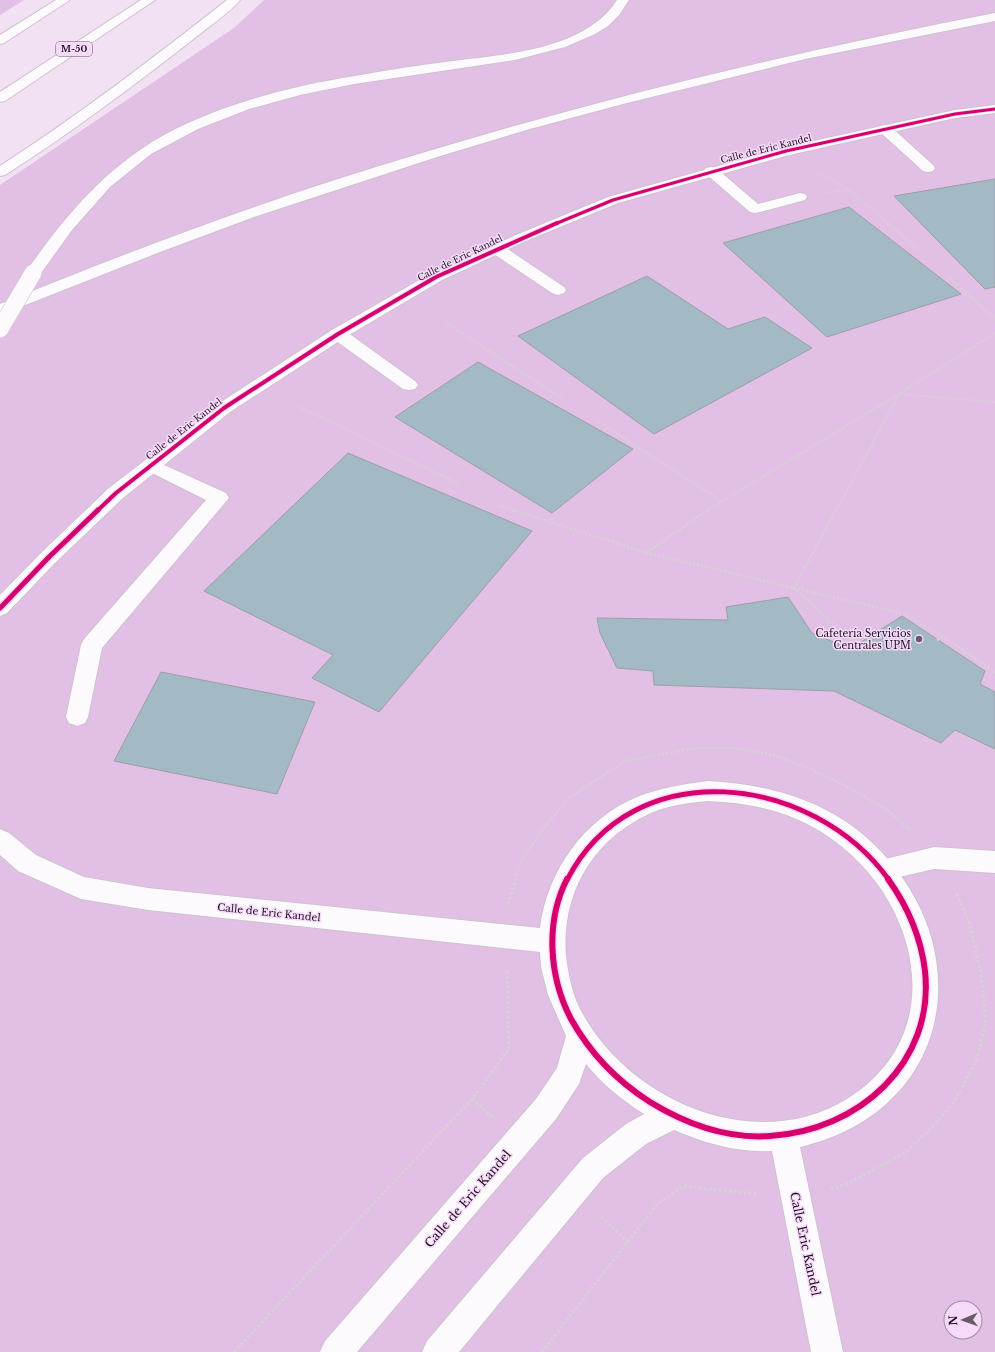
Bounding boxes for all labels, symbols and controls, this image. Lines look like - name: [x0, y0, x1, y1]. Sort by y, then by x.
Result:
- road number: M-50: [56, 42, 92, 56]
- street label: Calle de Eric Kandel: [719, 132, 813, 165]
- street label: Calle de Eric Kandel: [415, 232, 504, 283]
- street label: Calle de Eric Kandel: [144, 396, 224, 462]
- place label: Cafetería Servicios Centrales UPM: [815, 627, 911, 652]
- marker: Cafetería Servicios Centrales UPM: [914, 634, 924, 644]
- street label: Calle de Eric Kandel: [217, 901, 321, 924]
- street label: Calle de Eric Kandel: [421, 1147, 514, 1251]
- street label: Calle Eric Kandel: [787, 1191, 824, 1297]
- north arrow: [943, 1300, 983, 1340]
- text: N: [946, 1314, 960, 1326]

